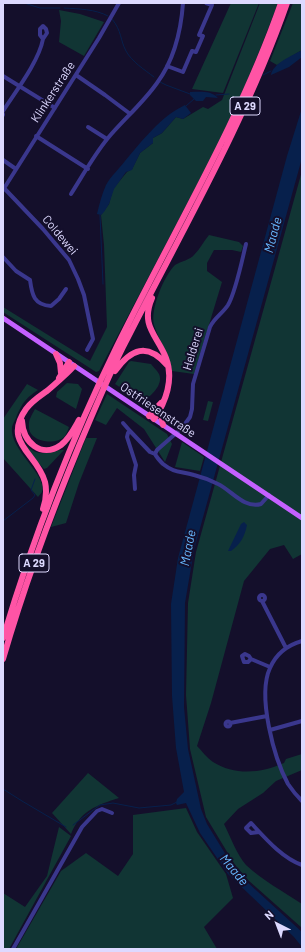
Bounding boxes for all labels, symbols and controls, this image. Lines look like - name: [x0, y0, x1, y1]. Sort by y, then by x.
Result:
- street label: Klinkerstraße: [28, 59, 78, 125]
- road number: A 29: [230, 97, 260, 115]
- street label: Coldewei: [39, 212, 81, 258]
- water label: Maade: [261, 215, 285, 255]
- street label: Helderei: [180, 326, 206, 372]
- street label: Ostfriesenstraße: [118, 379, 198, 441]
- water label: Maade: [177, 529, 199, 567]
- road number: A 29: [19, 554, 49, 572]
- water label: Maade: [216, 851, 252, 889]
- north arrow: [257, 904, 297, 944]
- text: N: [262, 907, 276, 922]

